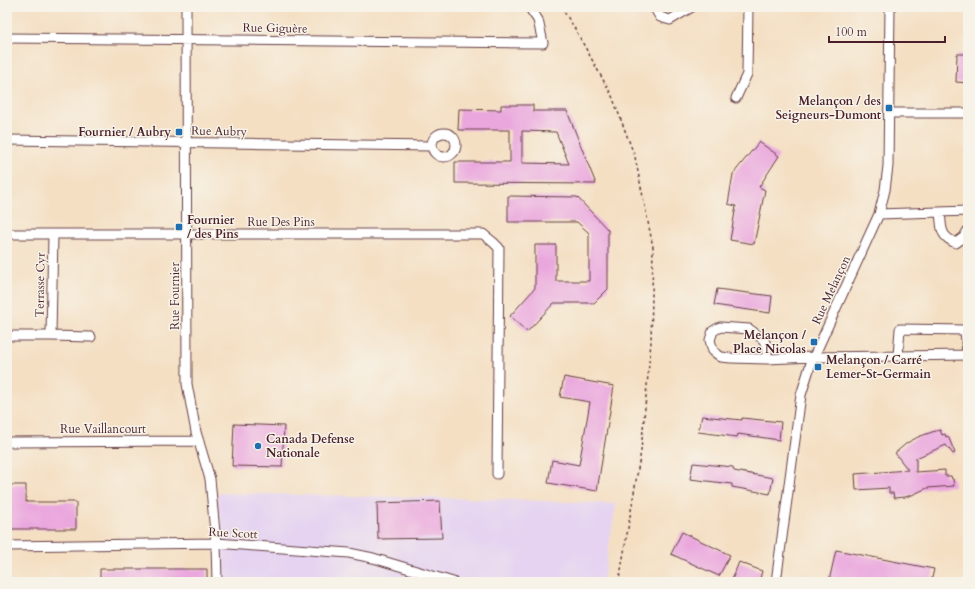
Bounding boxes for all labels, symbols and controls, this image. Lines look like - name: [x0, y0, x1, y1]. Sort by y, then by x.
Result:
- scale bar: [829, 18, 945, 44]
- street label: Rue Giguère: [242, 19, 308, 37]
- text: 100 m: [835, 24, 868, 40]
- place label: Melançon / des Seigneurs-Dumont: [776, 93, 882, 123]
- marker: Melançon / des Seigneurs-Dumont: [884, 103, 894, 113]
- street label: Rue Aubry: [191, 123, 248, 139]
- place label: Fournier / Aubry: [78, 124, 171, 140]
- marker: Fournier / Aubry: [174, 127, 184, 137]
- place label: Fournier / des Pins: [187, 212, 239, 242]
- street label: Rue Des Pins: [247, 214, 315, 230]
- marker: Fournier / des Pins: [174, 222, 184, 232]
- street label: Terrasse Cyr: [31, 252, 49, 318]
- street label: Rue Melançon: [808, 253, 854, 327]
- street label: Rue Fournier: [167, 261, 183, 330]
- place label: Melançon / Place Nicolas: [733, 327, 807, 357]
- marker: Melançon / Place Nicolas: [809, 337, 819, 347]
- place label: Melançon / Carré Lemer-St-Germain: [826, 352, 931, 382]
- marker: Melançon / Carré Lemer-St-Germain: [813, 362, 823, 372]
- street label: Rue Vaillancourt: [60, 421, 146, 437]
- place label: Canada Defense Nationale: [266, 431, 355, 461]
- marker: Canada Defense Nationale: [253, 441, 263, 451]
- street label: Rue Scott: [208, 524, 258, 542]

